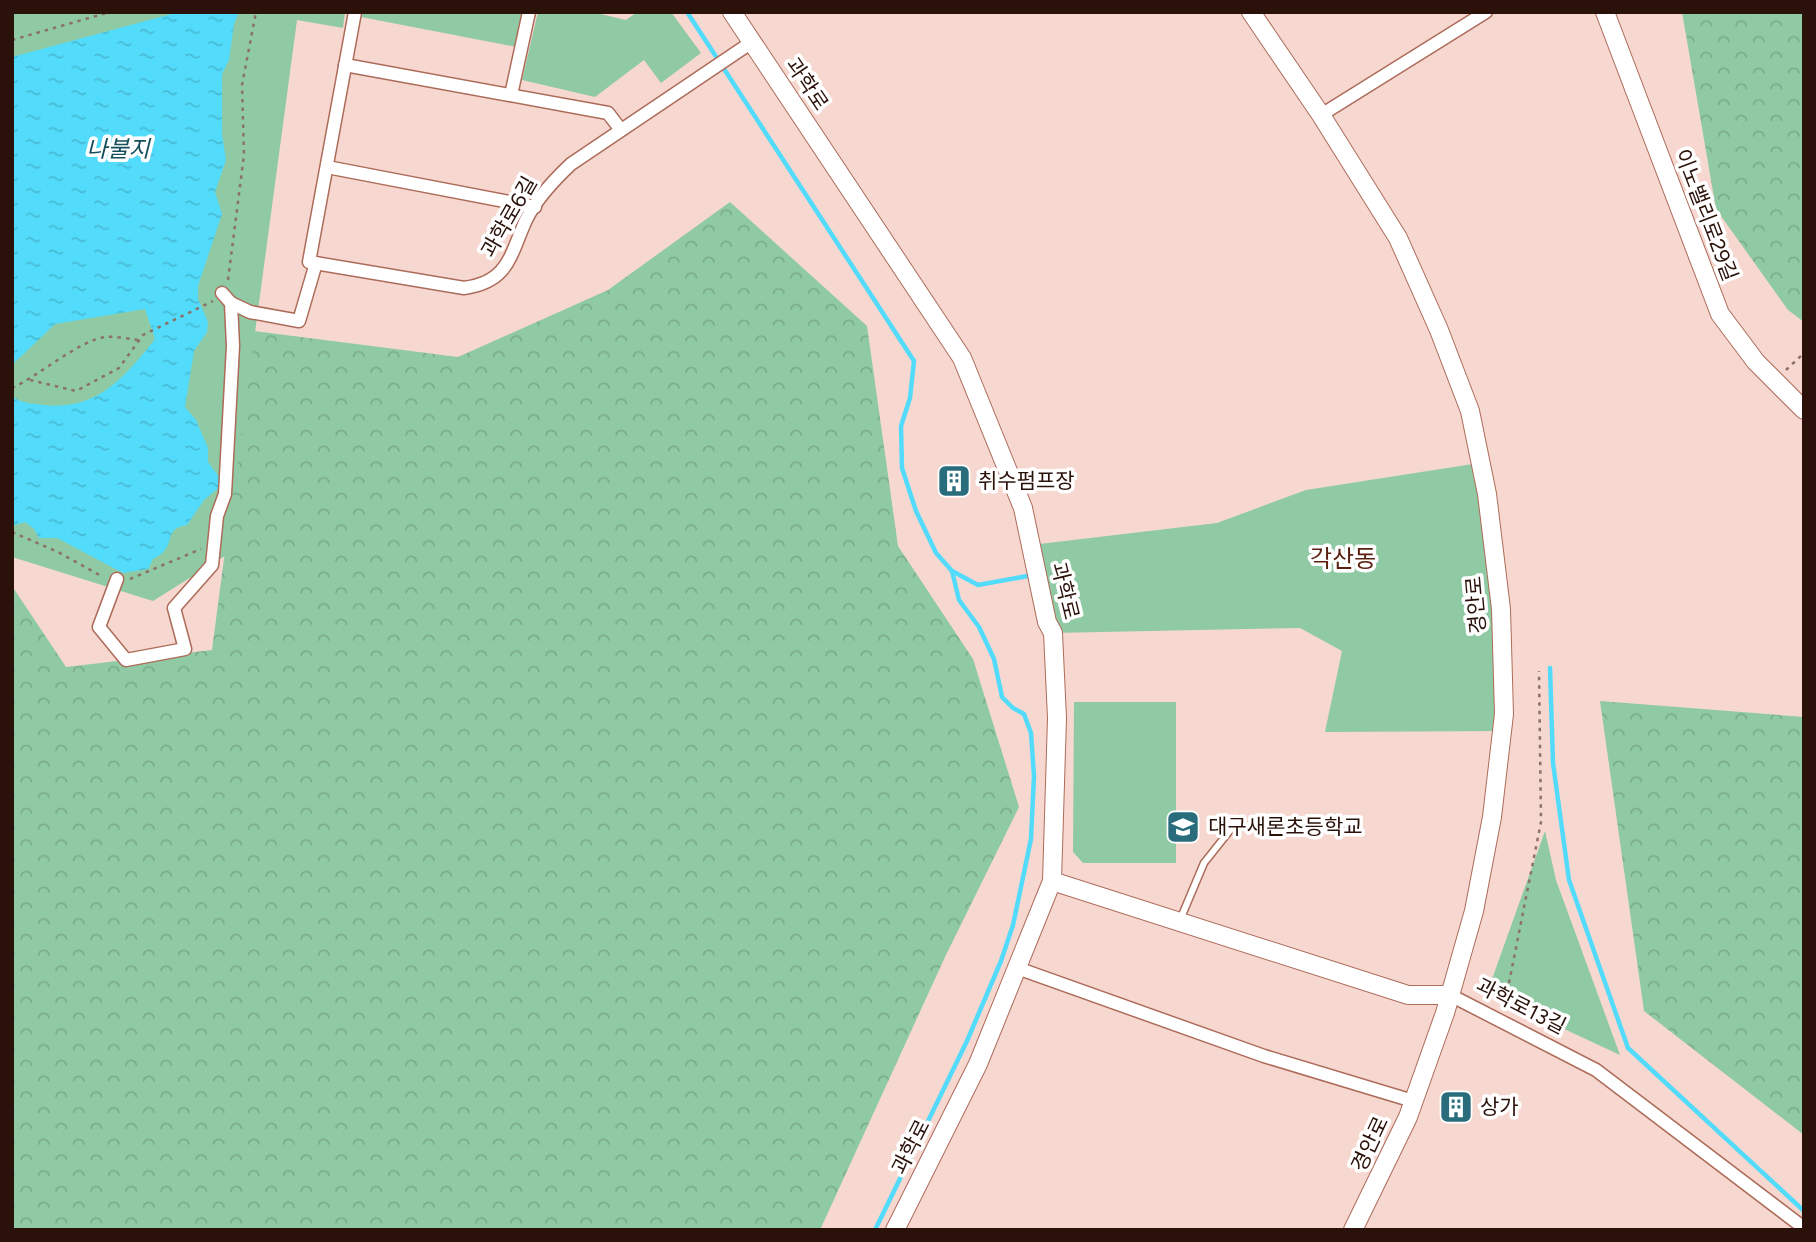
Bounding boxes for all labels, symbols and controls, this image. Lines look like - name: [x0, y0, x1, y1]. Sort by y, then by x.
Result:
- street label: 과학로: [781, 53, 834, 115]
- water label: 나불지: [86, 135, 152, 163]
- street label: 이노밸리로29길: [1670, 145, 1743, 284]
- street label: 과학로6길: [475, 172, 542, 262]
- building icon: 취수펌프장: [935, 462, 973, 500]
- place label: 취수펌프장: [978, 468, 1075, 493]
- district label: 각산동: [1310, 544, 1376, 573]
- street label: 과학로: [1046, 560, 1085, 622]
- street label: 경안로: [1461, 575, 1490, 635]
- school or university icon: 대구새론초등학교: [1164, 808, 1202, 846]
- place label: 대구새론초등학교: [1208, 814, 1363, 839]
- street label: 과학로13길: [1472, 972, 1570, 1039]
- building icon: 상가: [1437, 1088, 1475, 1126]
- place label: 상가: [1480, 1094, 1519, 1119]
- street label: 경안로: [1346, 1112, 1393, 1175]
- street label: 과학로: [886, 1115, 935, 1178]

